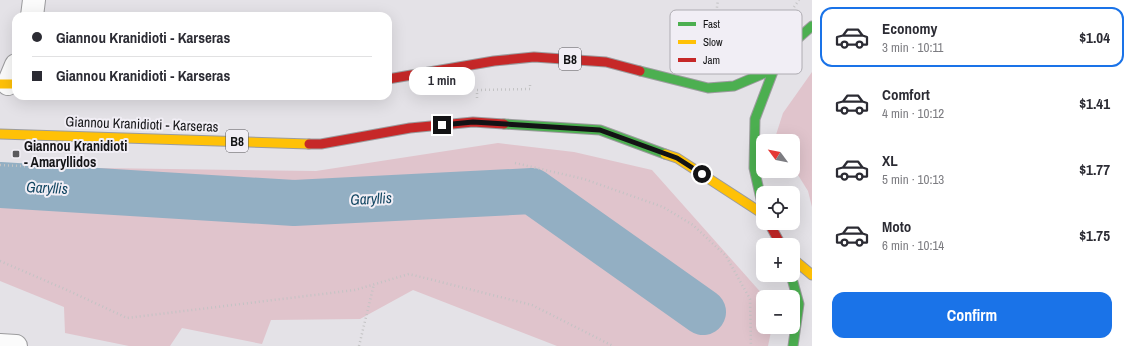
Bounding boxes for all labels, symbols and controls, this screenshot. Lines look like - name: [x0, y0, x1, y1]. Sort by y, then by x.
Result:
- legend: [670, 10, 802, 74]
- text: Fast: [703, 17, 721, 31]
- text: Economy: [882, 18, 937, 39]
- icon: car: [834, 19, 870, 55]
- text: Giannou Kranidioti - Karseras: [56, 27, 230, 48]
- text: $1.04: [1079, 27, 1110, 48]
- text: Slow: [703, 35, 723, 49]
- text: 3 min · 10:11: [882, 39, 943, 56]
- road number: B8: [559, 48, 581, 70]
- text: Jam: [703, 53, 720, 67]
- text: Giannou Kranidioti - Karseras: [56, 65, 230, 86]
- callout: 1 min: [409, 67, 475, 95]
- text: 1 min: [428, 72, 456, 89]
- text: Comfort: [882, 84, 930, 105]
- icon: car: [834, 85, 870, 121]
- text: $1.41: [1079, 93, 1110, 114]
- text: 4 min · 10:12: [882, 105, 944, 122]
- street label: Giannou Kranidioti - Karseras: [65, 112, 219, 136]
- route end: [433, 116, 451, 134]
- road number: B8: [226, 130, 248, 152]
- north arrow: [756, 134, 800, 178]
- map controls: [756, 134, 800, 334]
- place label: Giannou Kranidioti - Amaryllidos: [24, 137, 127, 171]
- marker: Giannou Kranidioti - Amaryllidos: [11, 149, 21, 159]
- text: XL: [882, 150, 898, 171]
- icon: car: [834, 151, 870, 187]
- text: $1.77: [1079, 159, 1110, 180]
- route start: [693, 165, 711, 183]
- text: 5 min · 10:13: [882, 171, 944, 188]
- water label: Garyllis: [26, 176, 68, 199]
- button: locate: [756, 186, 800, 230]
- water label: Garyllis: [350, 187, 392, 210]
- text: Moto: [882, 216, 911, 237]
- icon: car: [834, 217, 870, 253]
- text: $1.75: [1079, 225, 1110, 246]
- text: 6 min · 10:14: [882, 237, 944, 254]
- button: +: [756, 238, 800, 282]
- button: −: [756, 290, 800, 334]
- button: Confirm: [832, 292, 1112, 338]

